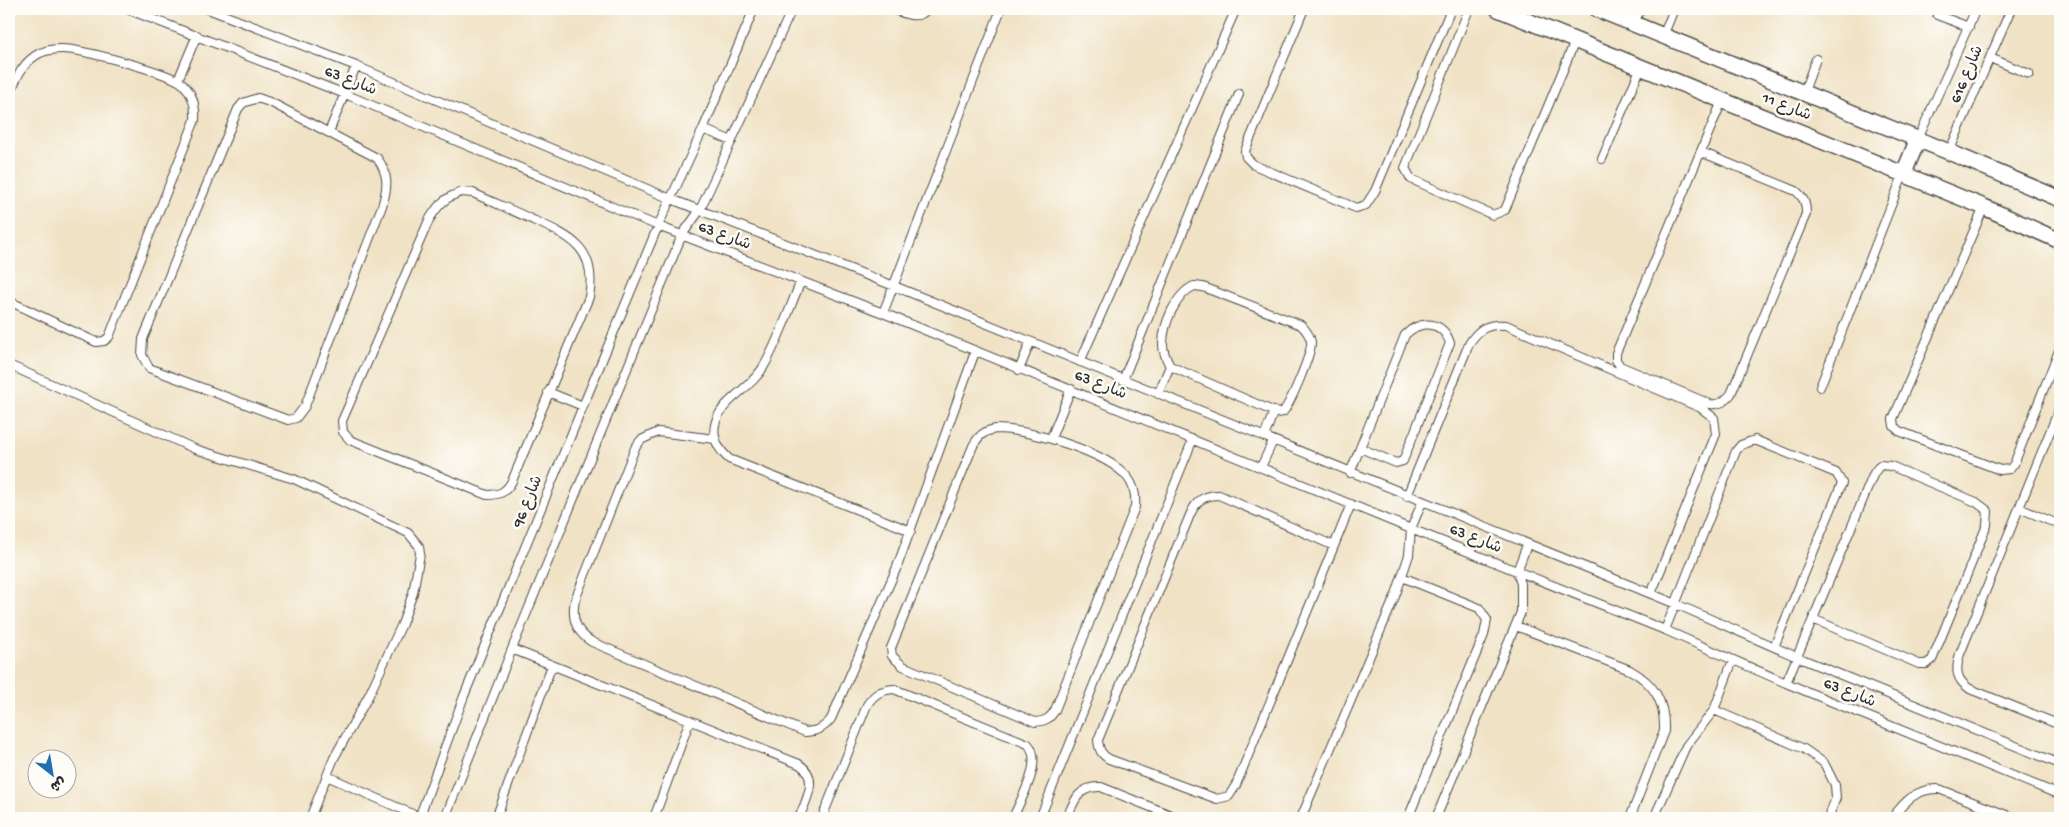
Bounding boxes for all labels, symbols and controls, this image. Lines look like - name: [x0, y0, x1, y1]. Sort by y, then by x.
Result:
- street label: شارع 616: [1947, 43, 1989, 107]
- street label: شارع 63: [321, 63, 379, 101]
- street label: شارع 11: [1758, 89, 1813, 126]
- street label: شارع 63: [695, 218, 753, 256]
- street label: شارع 63: [1071, 367, 1129, 405]
- street label: شارع 96: [510, 473, 548, 532]
- street label: شارع 63: [1446, 521, 1504, 559]
- street label: شارع 63: [1820, 675, 1878, 713]
- north arrow: [28, 750, 78, 800]
- text: ش: [46, 772, 68, 794]

